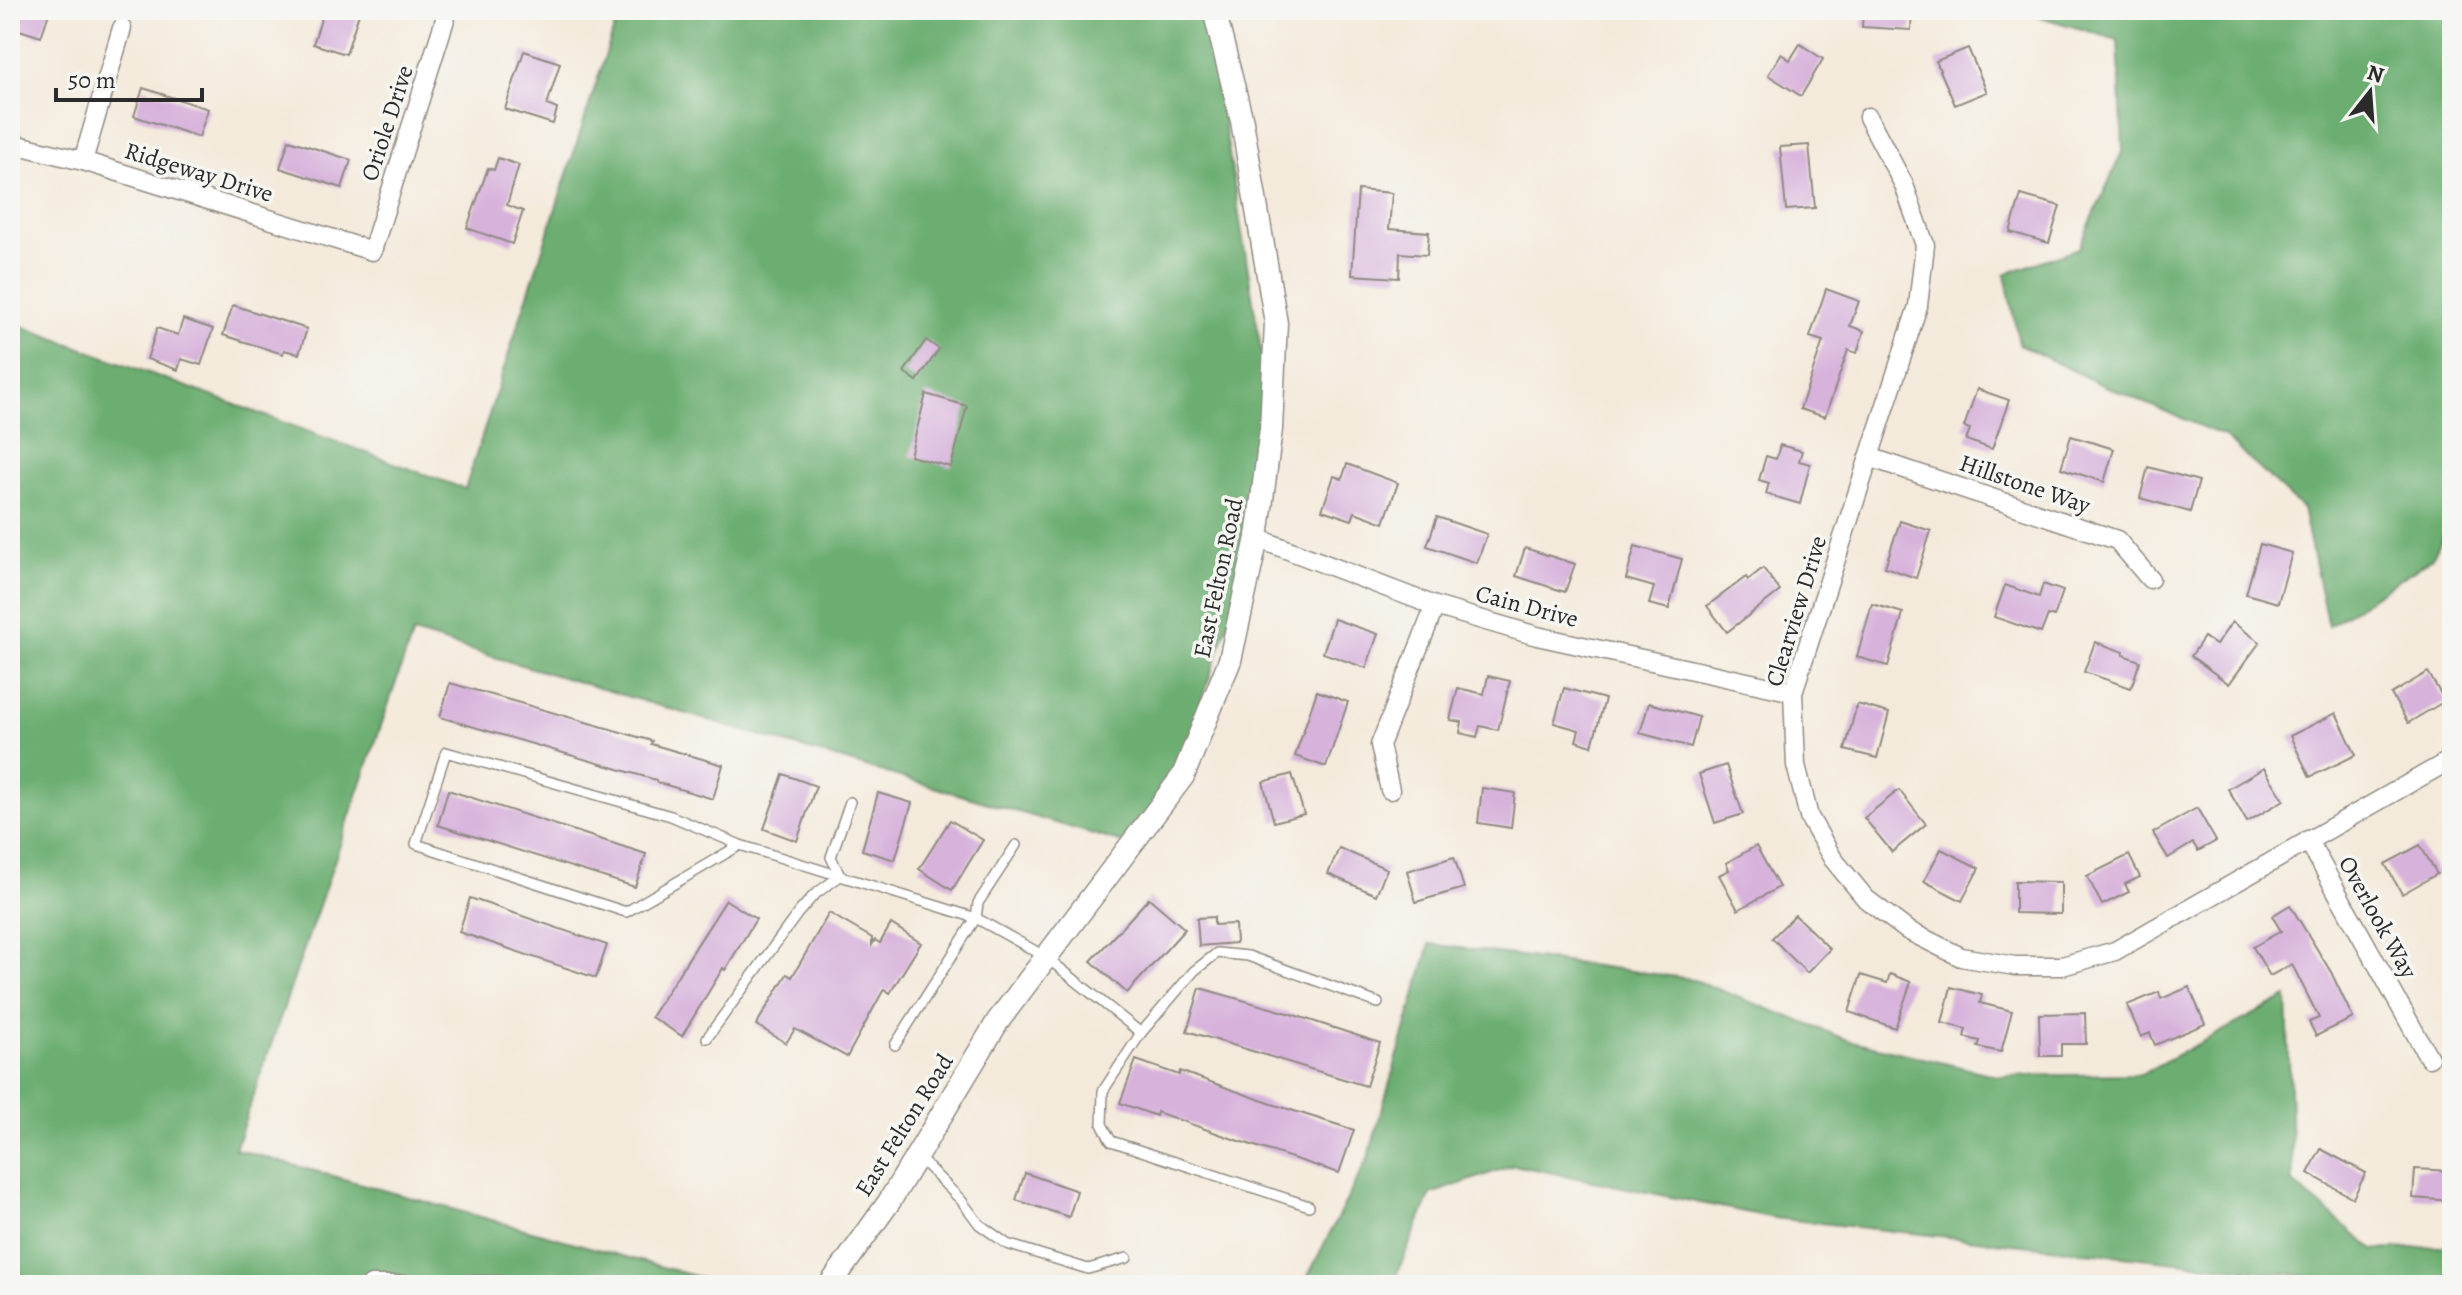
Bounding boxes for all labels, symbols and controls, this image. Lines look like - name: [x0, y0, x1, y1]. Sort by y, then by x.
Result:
- scale bar: [56, 52, 202, 102]
- north arrow: [2330, 52, 2410, 132]
- text: N: [2364, 57, 2388, 91]
- street label: Oriole Drive: [353, 61, 421, 185]
- text: 50 m: [68, 64, 116, 96]
- street label: Ridgeway Drive: [121, 134, 277, 210]
- street label: Hillstone Way: [1955, 447, 2095, 521]
- street label: East Felton Road: [1185, 495, 1251, 661]
- street label: Clearview Drive: [1758, 532, 1834, 690]
- street label: Cain Drive: [1472, 577, 1582, 635]
- street label: Overlook Way: [2331, 850, 2425, 984]
- street label: East Felton Road: [847, 1047, 961, 1203]

